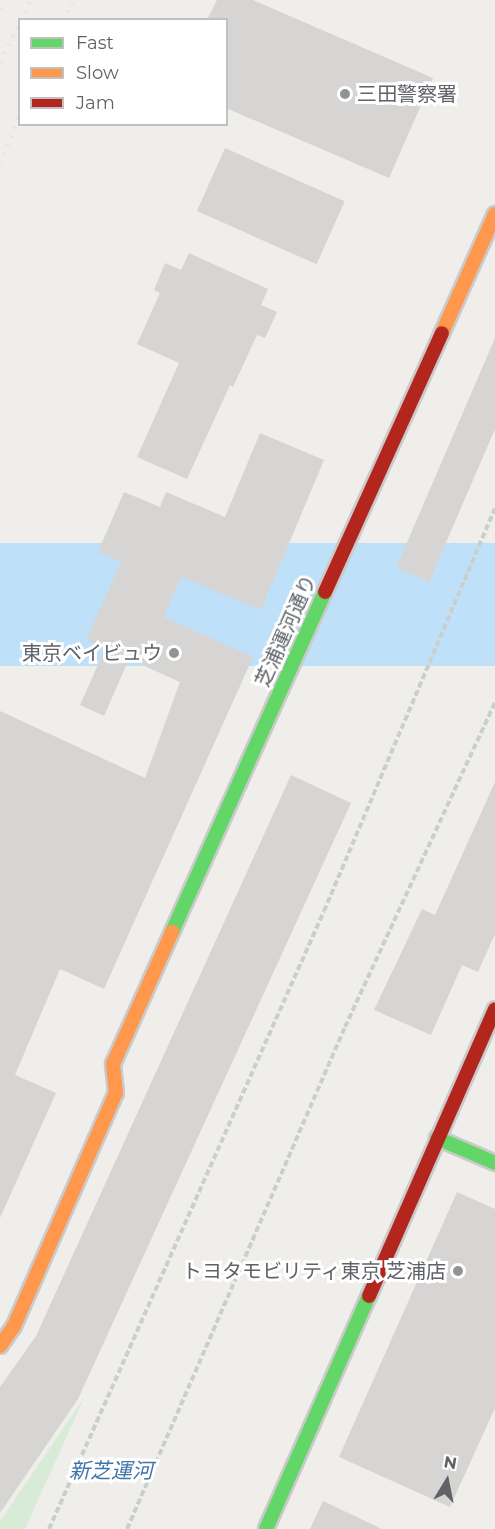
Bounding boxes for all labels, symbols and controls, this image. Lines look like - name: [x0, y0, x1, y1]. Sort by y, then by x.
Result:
- legend: [18, 18, 228, 126]
- text: Fast: [76, 32, 114, 54]
- text: Slow: [76, 62, 119, 84]
- place label: 三田警察署: [357, 82, 457, 106]
- marker: 三田警察署: [338, 87, 352, 101]
- text: Jam: [76, 92, 115, 114]
- street label: 芝浦運河通り: [251, 571, 321, 691]
- place label: 東京ベイビュウ: [22, 641, 162, 665]
- marker: 東京ベイビュウ: [167, 646, 181, 660]
- place label: トヨタモビリティ東京 芝浦店: [181, 1259, 446, 1283]
- marker: トヨタモビリティ東京 芝浦店: [451, 1264, 465, 1278]
- north arrow: [417, 1451, 477, 1511]
- text: N: [442, 1452, 458, 1473]
- water label: 新芝運河: [69, 1458, 153, 1484]

